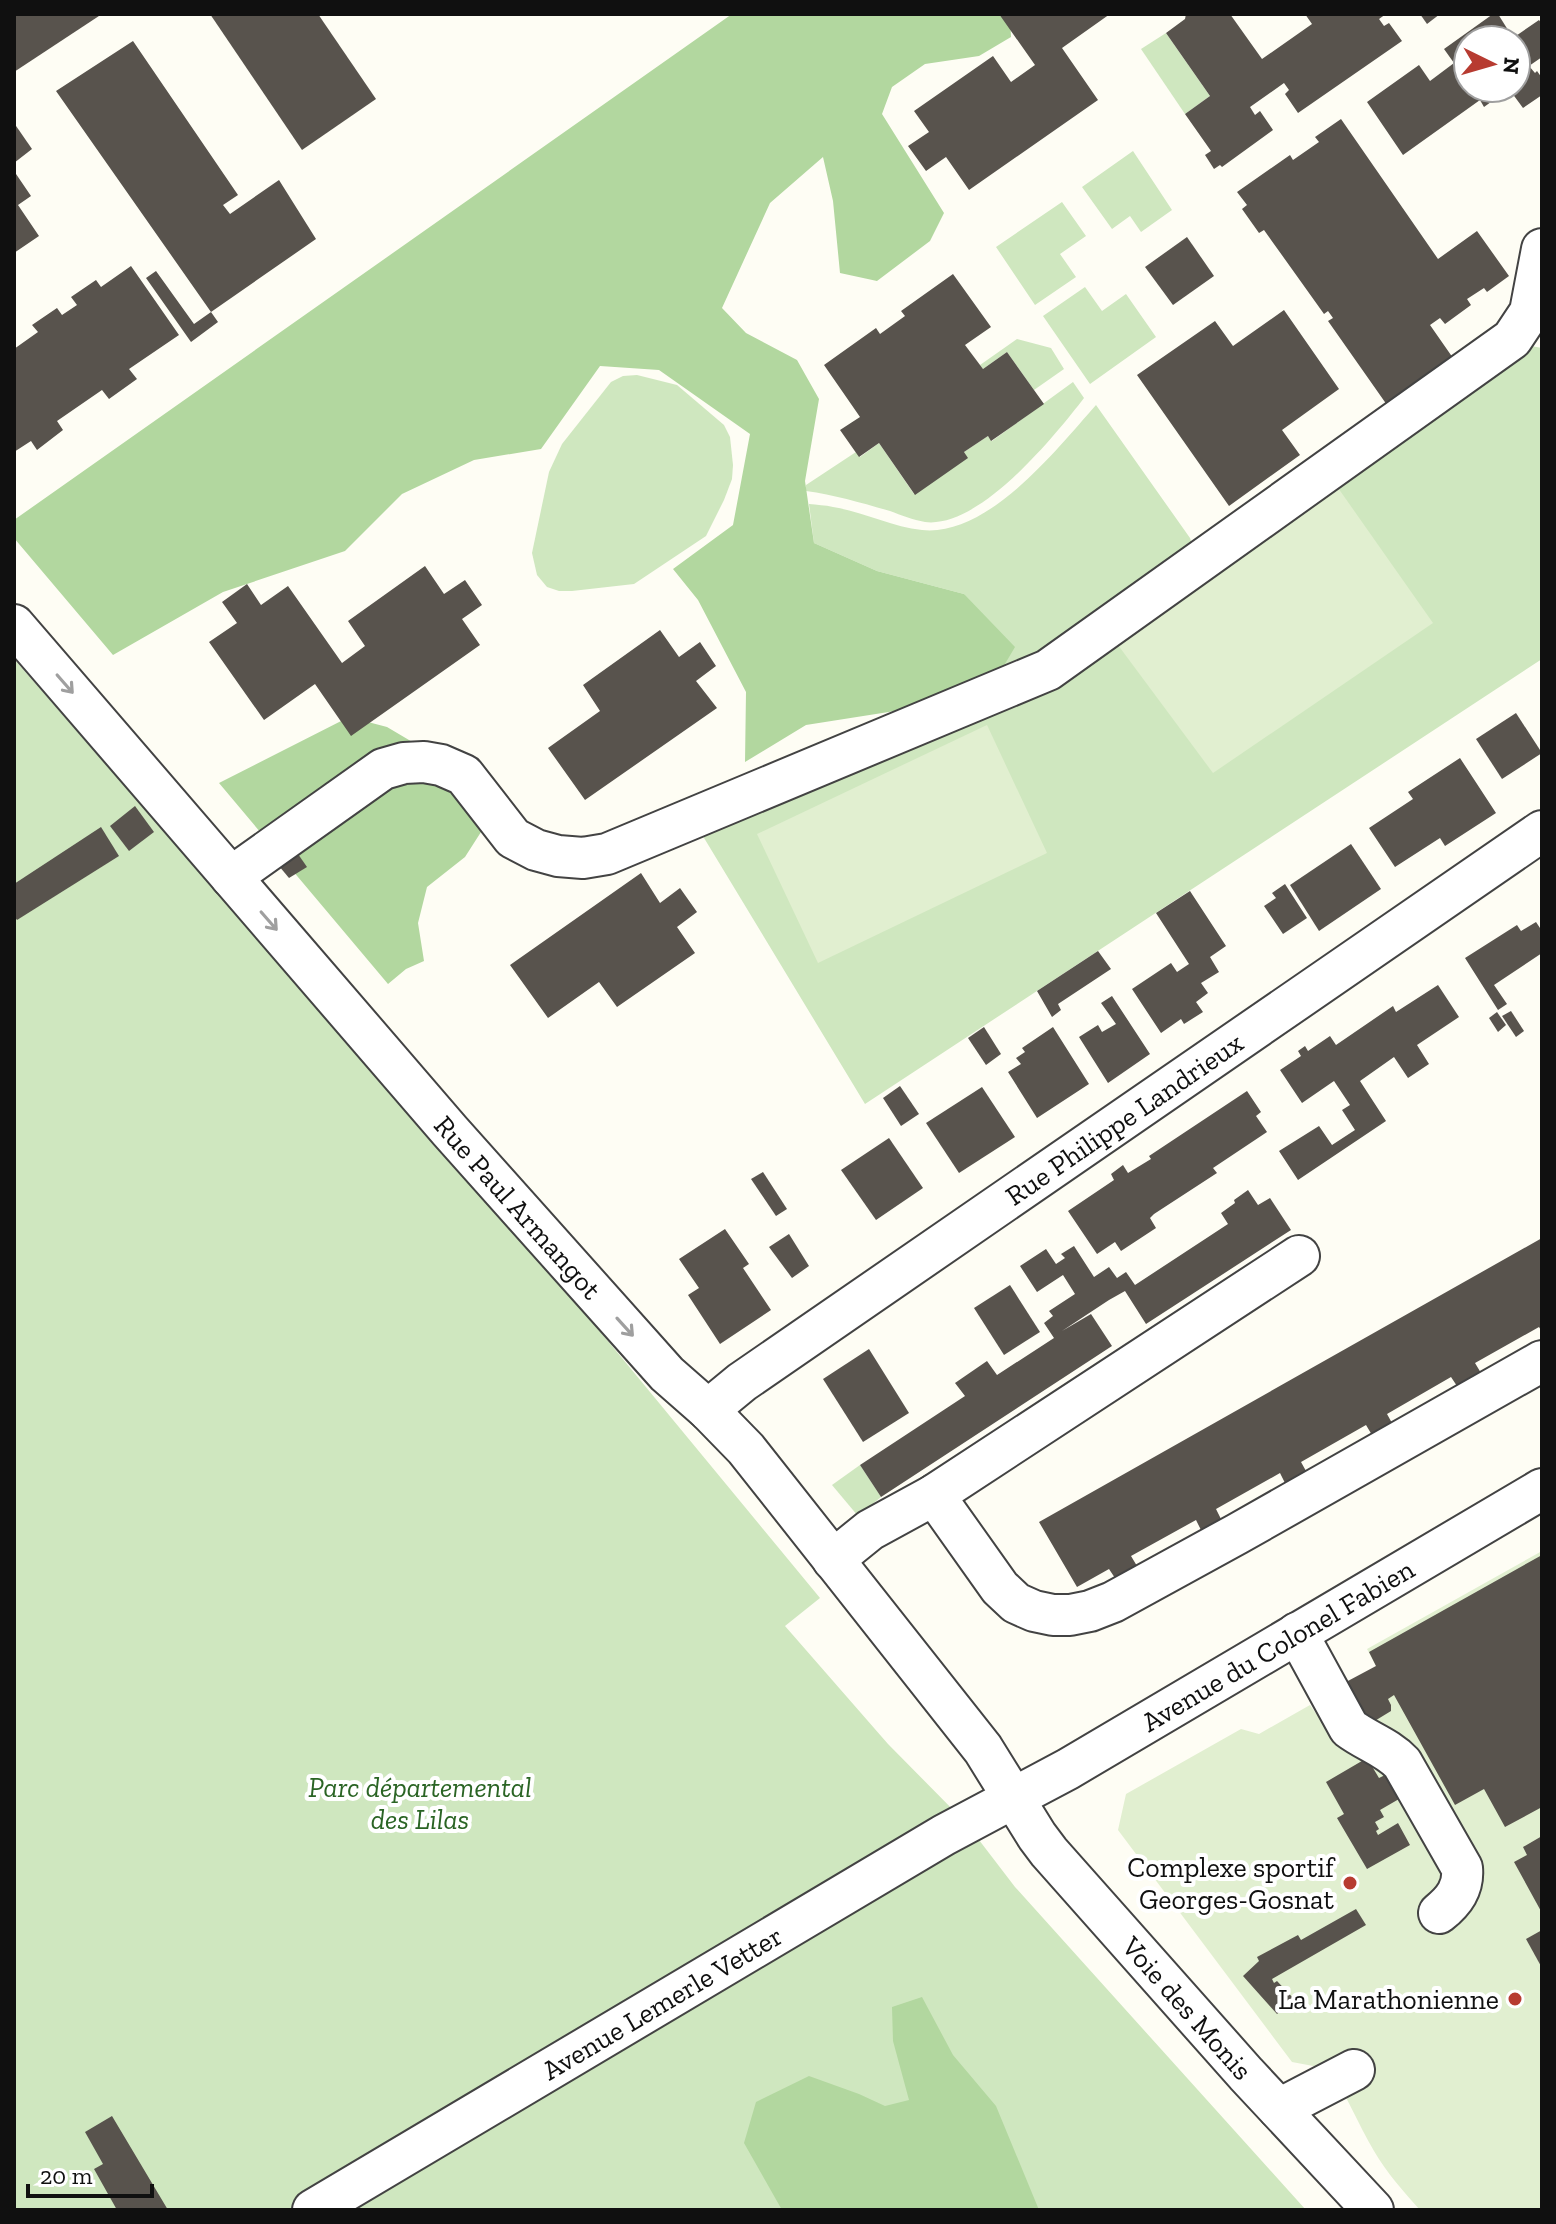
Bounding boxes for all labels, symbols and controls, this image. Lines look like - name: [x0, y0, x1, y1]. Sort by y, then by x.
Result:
- north arrow: [1452, 24, 1532, 104]
- text: N: [1497, 56, 1526, 75]
- one-way arrow: [56, 673, 74, 694]
- one-way arrow: [260, 911, 278, 931]
- street label: Rue Philippe Landrieux: [999, 1026, 1249, 1212]
- street label: Rue Paul Armangot: [428, 1109, 609, 1306]
- one-way arrow: [616, 1317, 635, 1337]
- street label: Avenue du Colonel Fabien: [1136, 1552, 1420, 1738]
- park label: Parc départemental des Lilas: [308, 1771, 532, 1836]
- place label: Complexe sportif Georges-Gosnat: [1127, 1851, 1336, 1916]
- marker: Complexe sportif Georges-Gosnat: [1341, 1874, 1359, 1892]
- street label: Avenue Lemerle Vetter: [536, 1918, 788, 2087]
- street label: Voie des Monis: [1115, 1929, 1259, 2086]
- place label: La Marathonienne: [1278, 1983, 1499, 2016]
- marker: La Marathonienne: [1506, 1990, 1524, 2008]
- scale bar: [28, 2148, 152, 2198]
- text: 20 m: [40, 2161, 93, 2190]

